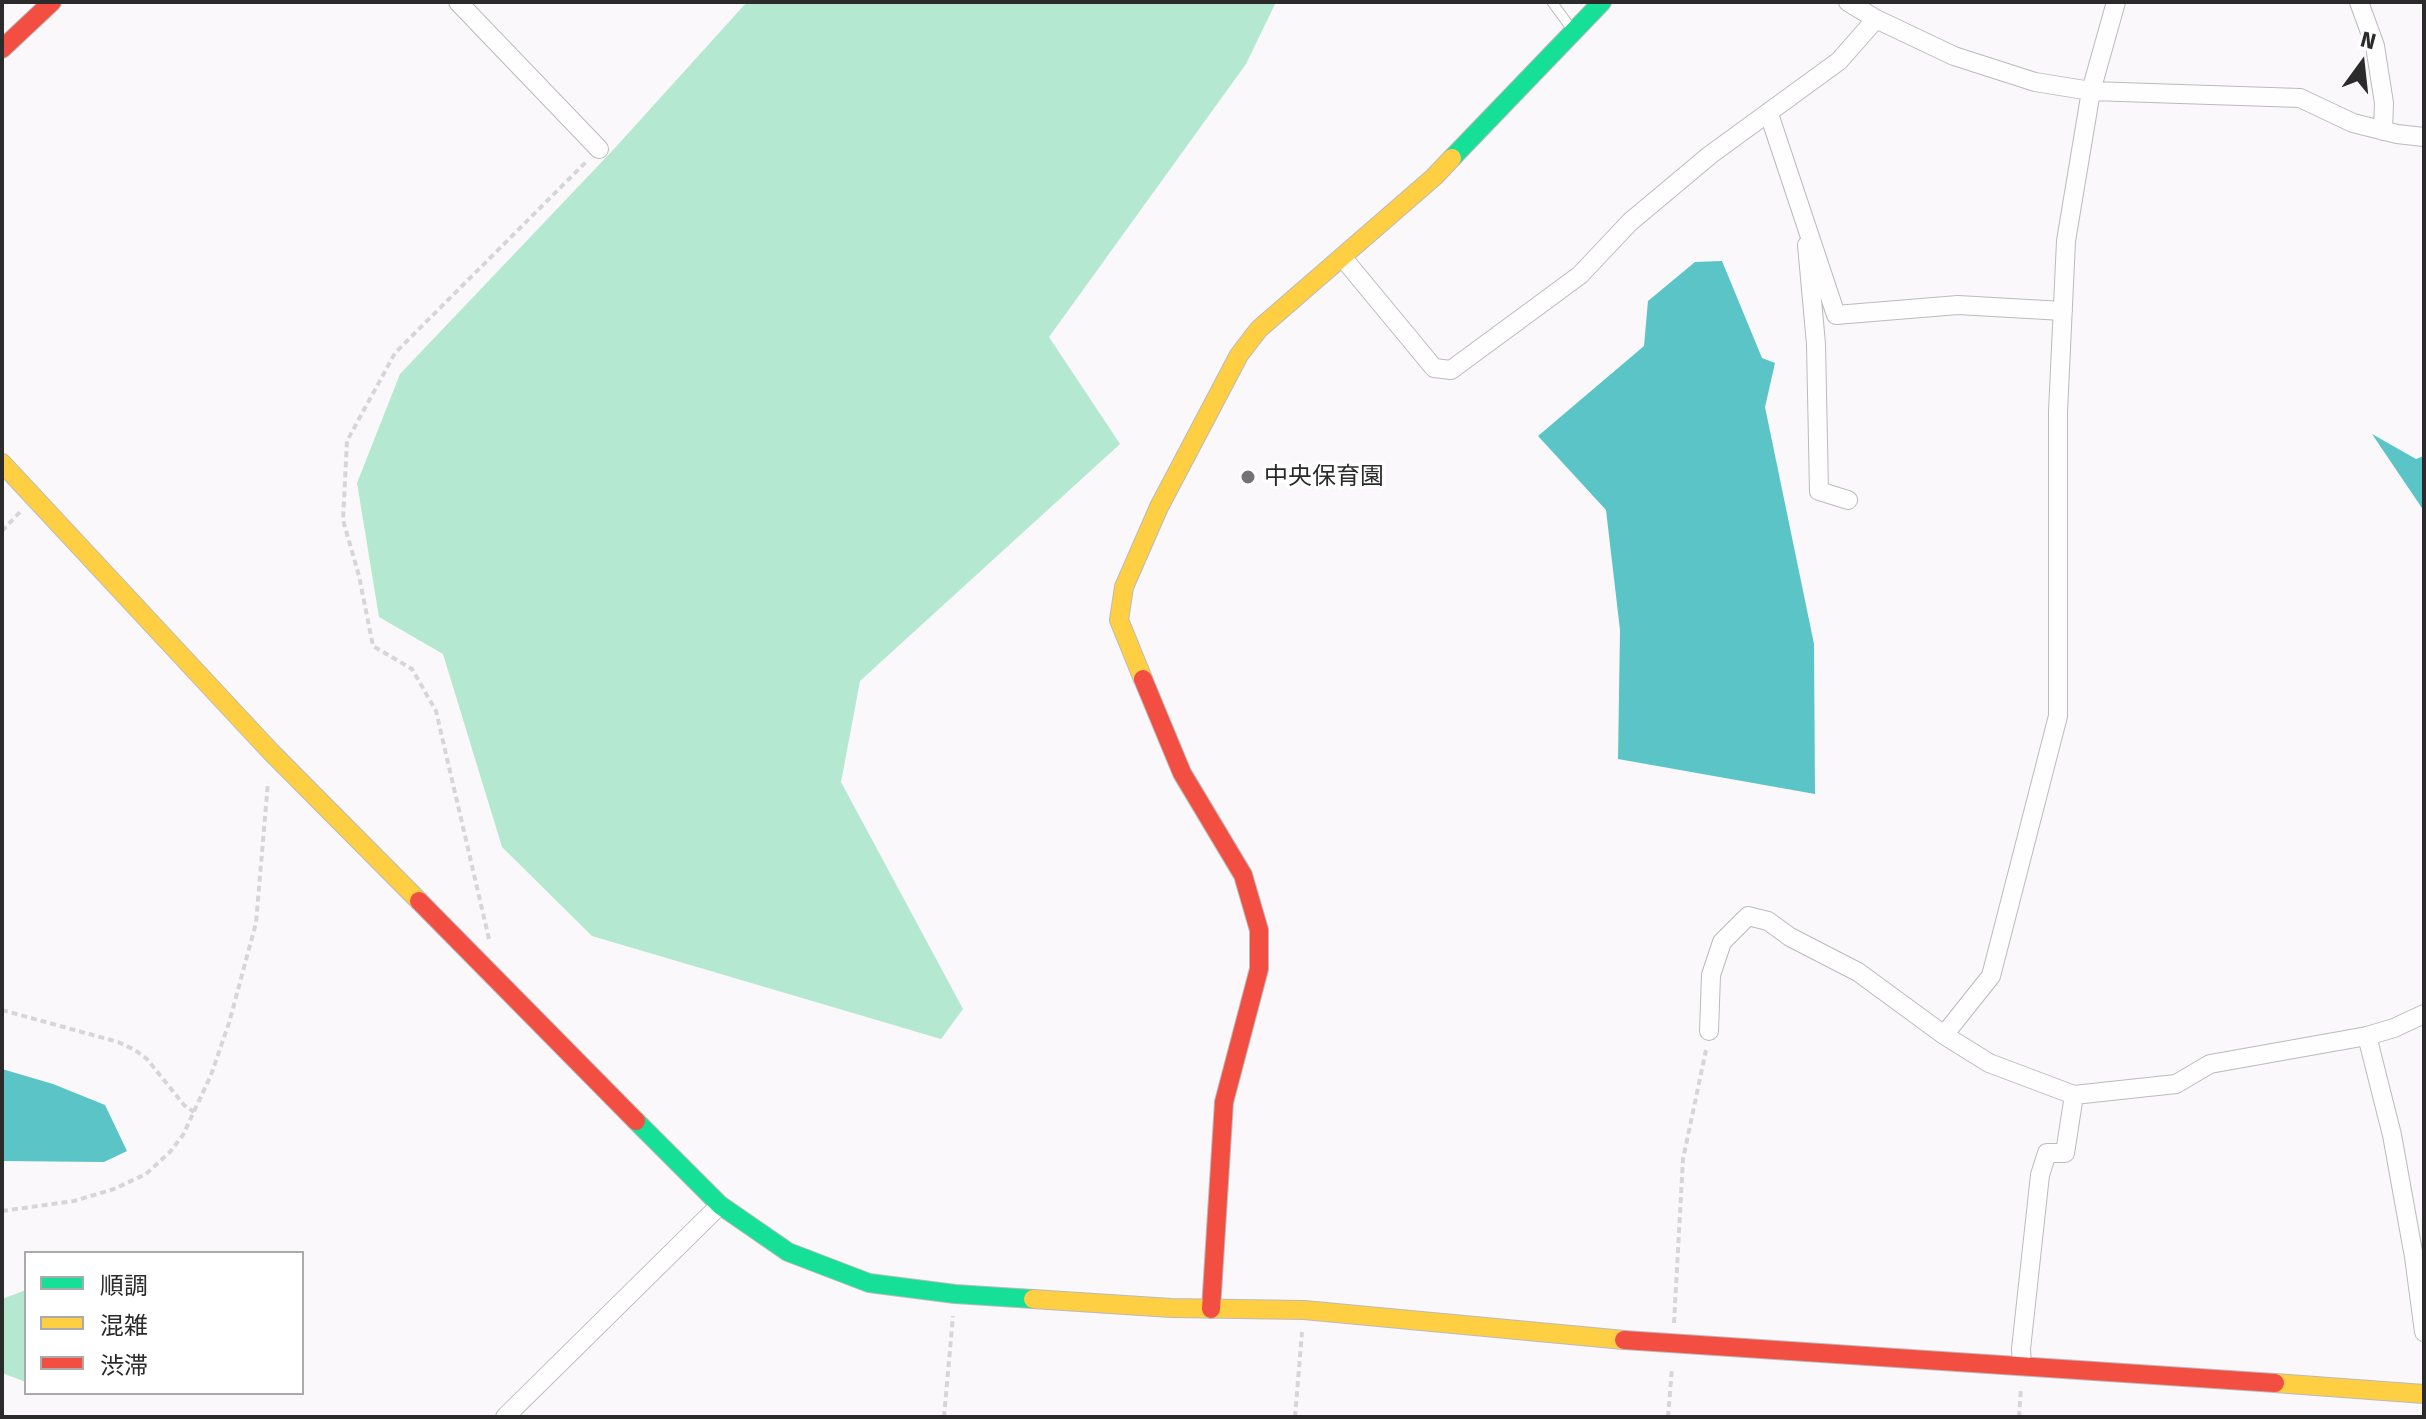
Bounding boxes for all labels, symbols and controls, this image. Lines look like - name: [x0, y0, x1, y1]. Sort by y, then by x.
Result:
- north arrow: [2322, 24, 2402, 104]
- text: N: [2358, 25, 2379, 55]
- place label: 中央保育園: [1264, 463, 1384, 491]
- marker: 中央保育園: [1239, 468, 1257, 486]
- legend: [24, 1251, 304, 1395]
- text: 順調: [100, 1272, 148, 1300]
- text: 混雑: [100, 1312, 148, 1340]
- text: 渋滞: [100, 1352, 148, 1380]

